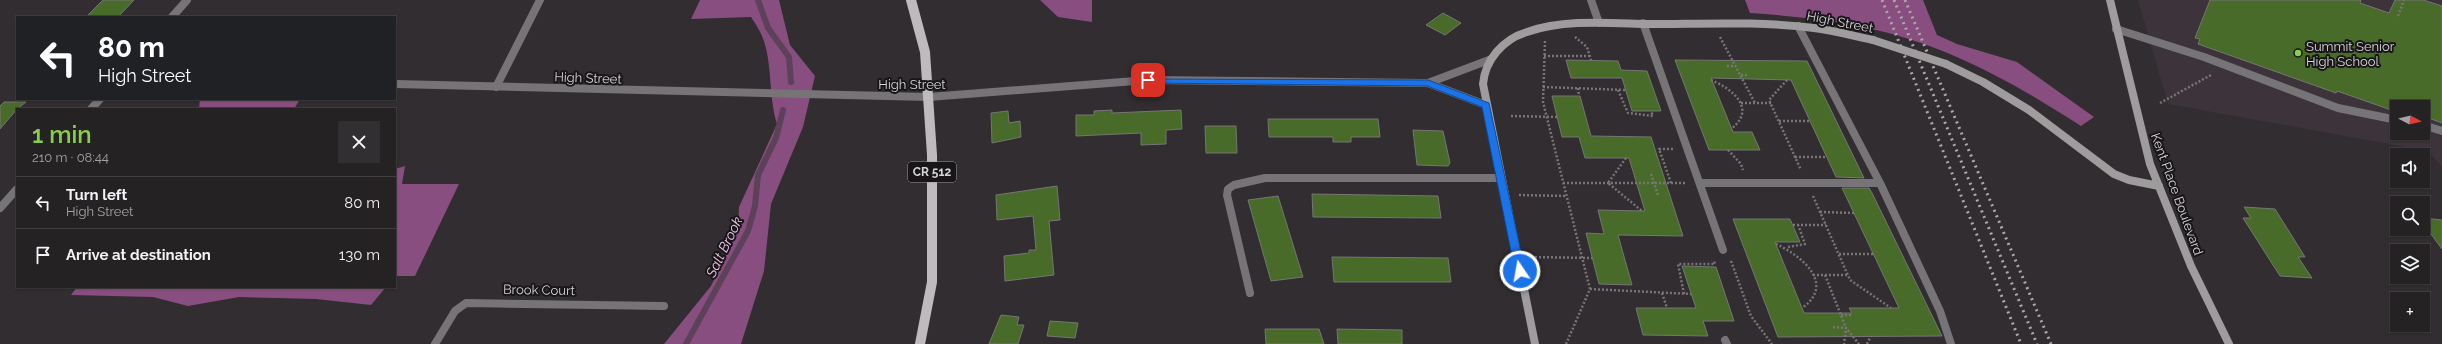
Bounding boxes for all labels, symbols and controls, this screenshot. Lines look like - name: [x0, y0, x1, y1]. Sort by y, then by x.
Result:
- street label: High Street: [1805, 8, 1875, 36]
- text: 80 m: [98, 31, 165, 64]
- icon: left: [32, 32, 84, 84]
- place label: Summit Senior High School: [2306, 39, 2395, 69]
- marker: Summit Senior High School: [2293, 48, 2303, 58]
- pin: [1131, 63, 1165, 97]
- text: High Street: [98, 65, 191, 86]
- street label: High Street: [554, 69, 623, 87]
- icon: arrive: [1137, 69, 1159, 91]
- street label: High Street: [878, 77, 946, 92]
- north arrow: [2390, 100, 2430, 140]
- map controls: [2390, 100, 2430, 332]
- text: 1 min: [32, 120, 92, 149]
- button: close: [338, 121, 380, 163]
- street label: Kent Place Boulevard: [2148, 131, 2206, 257]
- button: sound: [2390, 148, 2430, 188]
- text: 210 m · 08:44: [32, 150, 109, 165]
- road number: CR 512: [908, 162, 956, 182]
- text: Turn left: [66, 186, 127, 204]
- icon: left: [32, 192, 54, 214]
- text: 80 m: [344, 194, 380, 212]
- button: search: [2390, 196, 2430, 236]
- text: High Street: [66, 204, 133, 219]
- water label: Salt Brook: [702, 214, 746, 281]
- icon: arrive: [32, 244, 54, 266]
- button: layers: [2390, 244, 2430, 284]
- text: Arrive at destination: [66, 246, 211, 264]
- text: 130 m: [339, 246, 380, 264]
- position arrow: [1499, 250, 1541, 292]
- street label: Brook Court: [503, 282, 576, 298]
- button: +: [2390, 292, 2430, 332]

